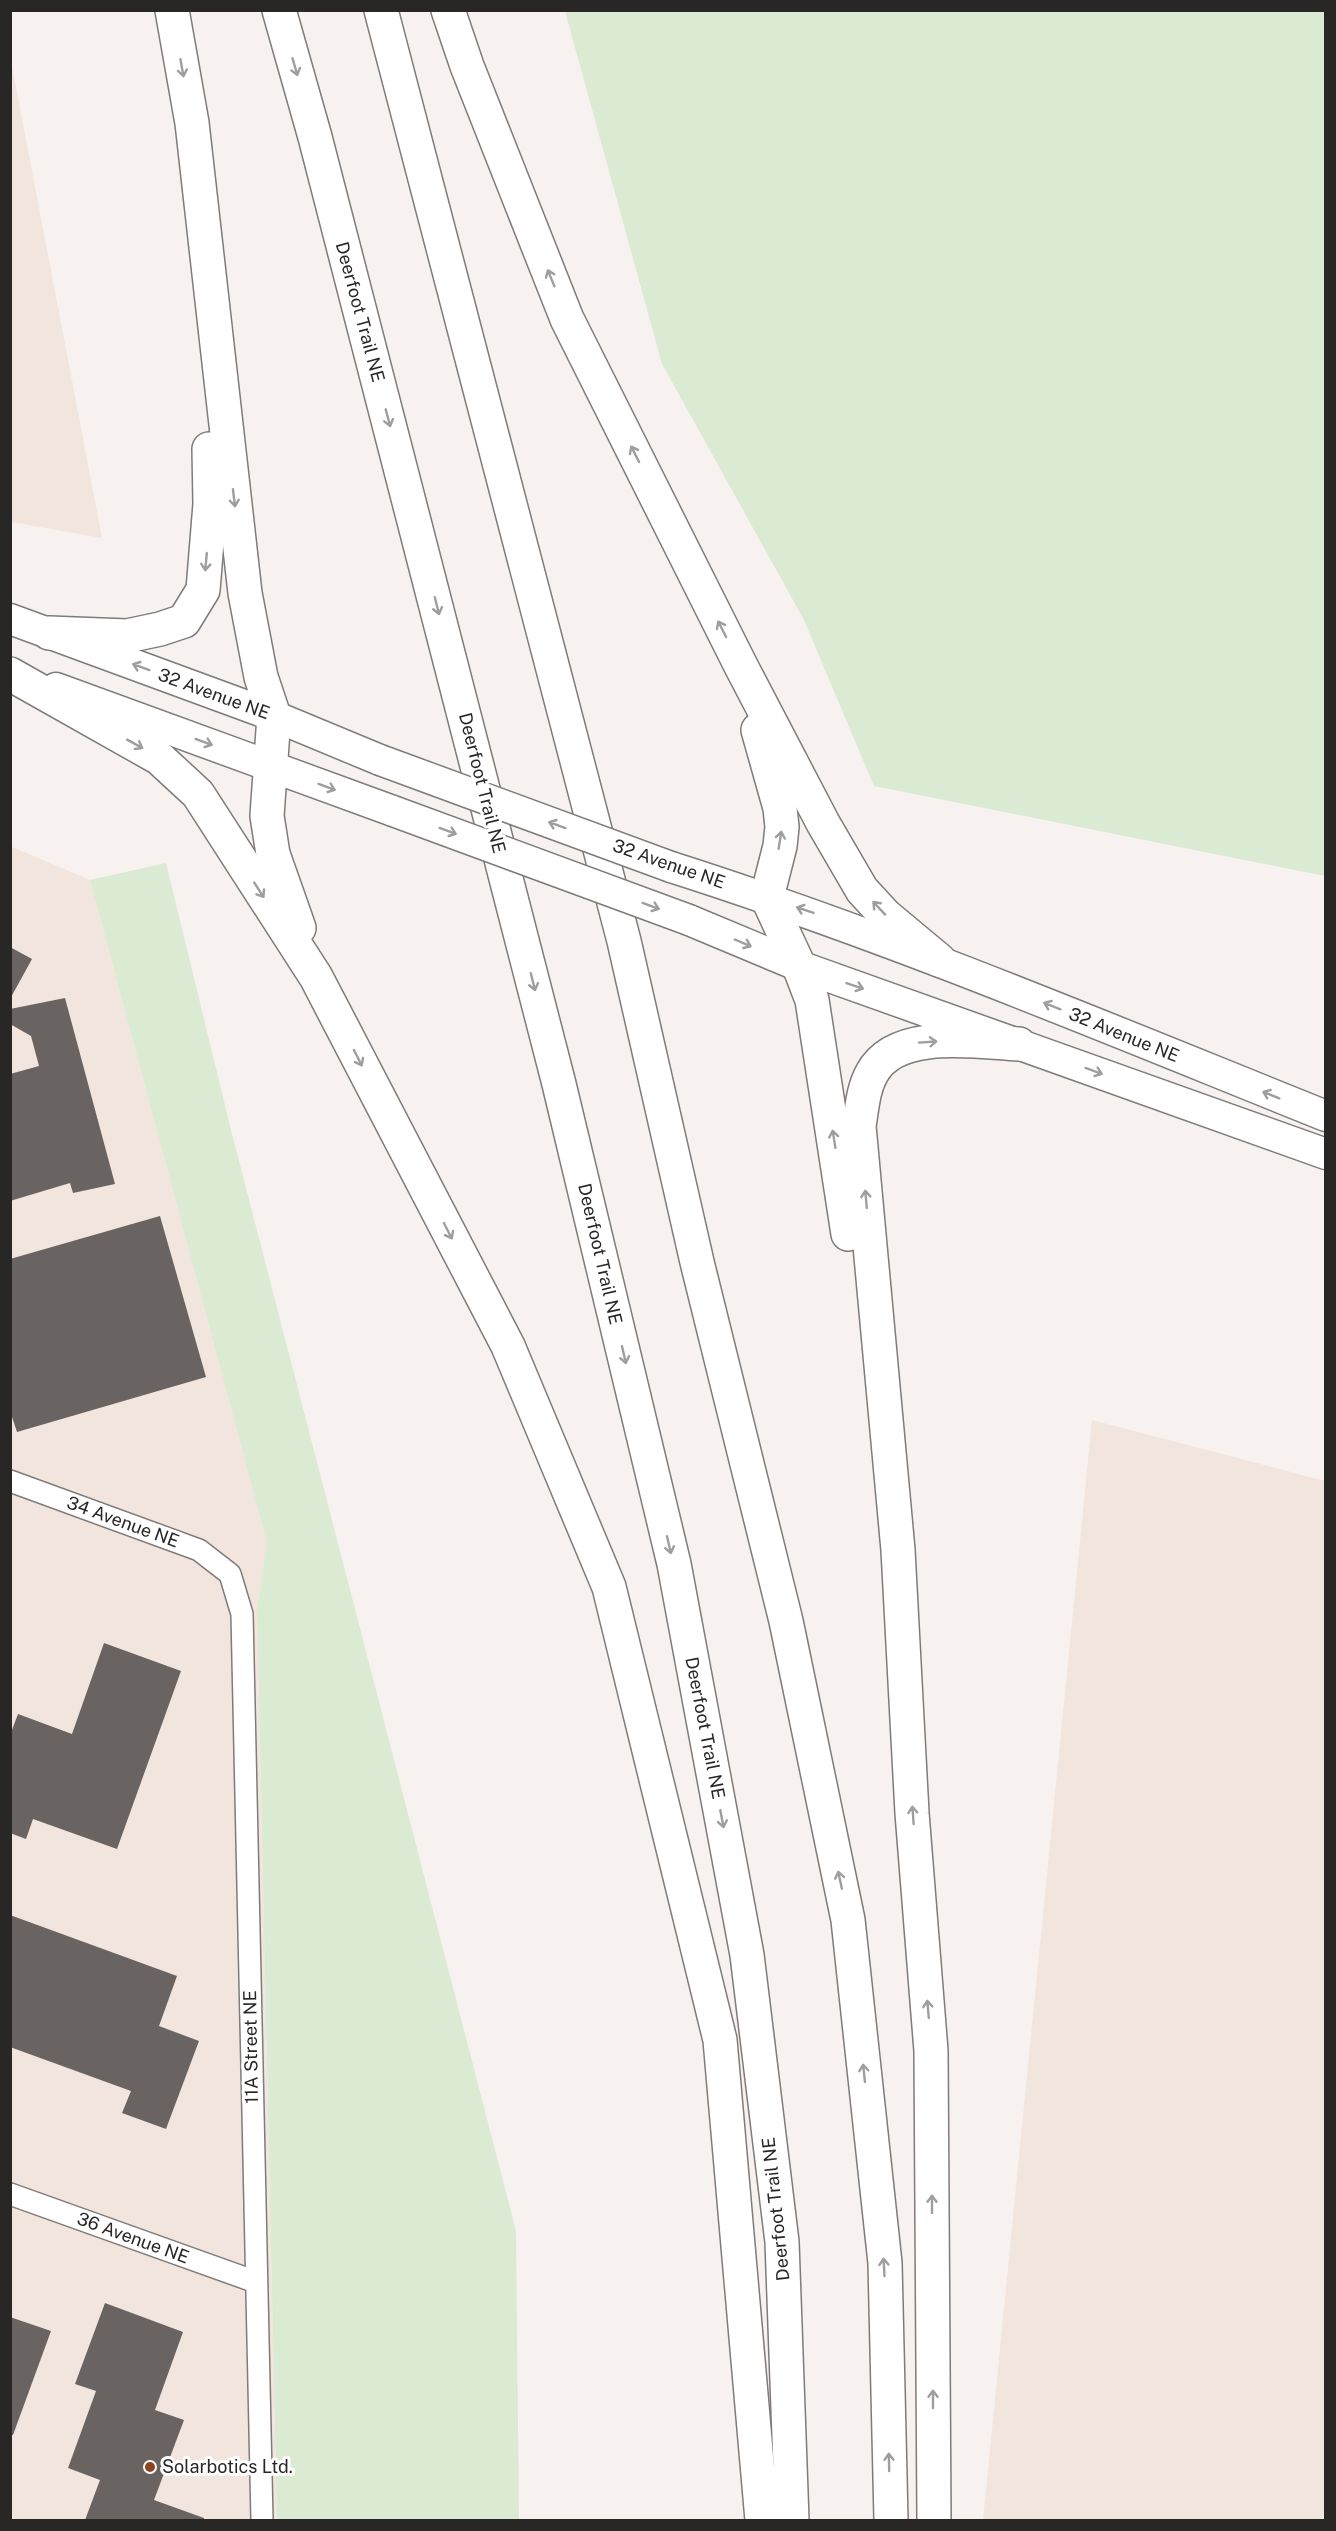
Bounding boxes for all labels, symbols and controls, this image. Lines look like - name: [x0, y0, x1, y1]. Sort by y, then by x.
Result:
- one-way arrow: [290, 57, 301, 76]
- one-way arrow: [177, 58, 188, 77]
- street label: Deerfoot Trail NE: [332, 239, 389, 384]
- one-way arrow: [545, 270, 556, 288]
- one-way arrow: [382, 408, 394, 427]
- one-way arrow: [628, 446, 640, 464]
- one-way arrow: [229, 488, 240, 508]
- one-way arrow: [200, 552, 211, 571]
- one-way arrow: [431, 597, 443, 616]
- one-way arrow: [716, 620, 727, 638]
- one-way arrow: [132, 660, 151, 671]
- street label: 32 Avenue NE: [155, 664, 273, 723]
- street label: Deerfoot Trail NE: [455, 710, 510, 855]
- one-way arrow: [194, 738, 212, 749]
- one-way arrow: [125, 739, 143, 750]
- one-way arrow: [317, 783, 336, 794]
- one-way arrow: [548, 818, 567, 829]
- one-way arrow: [438, 827, 457, 838]
- one-way arrow: [775, 831, 786, 851]
- street label: 32 Avenue NE: [610, 835, 728, 893]
- one-way arrow: [254, 881, 266, 898]
- one-way arrow: [641, 901, 660, 912]
- one-way arrow: [872, 901, 886, 916]
- one-way arrow: [796, 904, 815, 915]
- one-way arrow: [734, 938, 752, 949]
- one-way arrow: [528, 973, 540, 992]
- one-way arrow: [845, 981, 863, 992]
- one-way arrow: [1043, 1000, 1061, 1011]
- street label: 32 Avenue NE: [1066, 1003, 1182, 1066]
- one-way arrow: [918, 1037, 938, 1048]
- one-way arrow: [352, 1049, 364, 1066]
- one-way arrow: [1084, 1066, 1103, 1077]
- one-way arrow: [1263, 1088, 1281, 1099]
- one-way arrow: [828, 1130, 839, 1150]
- street label: Deerfoot Trail NE: [574, 1181, 627, 1327]
- one-way arrow: [860, 1189, 871, 1209]
- one-way arrow: [442, 1222, 454, 1239]
- one-way arrow: [619, 1346, 631, 1365]
- street label: 34 Avenue NE: [64, 1492, 182, 1552]
- one-way arrow: [664, 1535, 676, 1554]
- street label: Deerfoot Trail NE: [681, 1655, 730, 1801]
- one-way arrow: [907, 1805, 918, 1825]
- one-way arrow: [717, 1809, 728, 1828]
- one-way arrow: [834, 1871, 845, 1890]
- street label: 11A Street NE: [239, 1990, 262, 2104]
- one-way arrow: [922, 2000, 933, 2020]
- one-way arrow: [858, 2064, 869, 2084]
- street label: Deerfoot Trail NE: [758, 2136, 793, 2282]
- one-way arrow: [926, 2195, 938, 2215]
- street label: 36 Avenue NE: [74, 2208, 192, 2268]
- one-way arrow: [879, 2258, 890, 2278]
- one-way arrow: [927, 2390, 939, 2410]
- one-way arrow: [884, 2453, 895, 2473]
- place label: Solarbotics Ltd.: [162, 2456, 293, 2477]
- marker: Solarbotics Ltd.: [143, 2460, 157, 2474]

